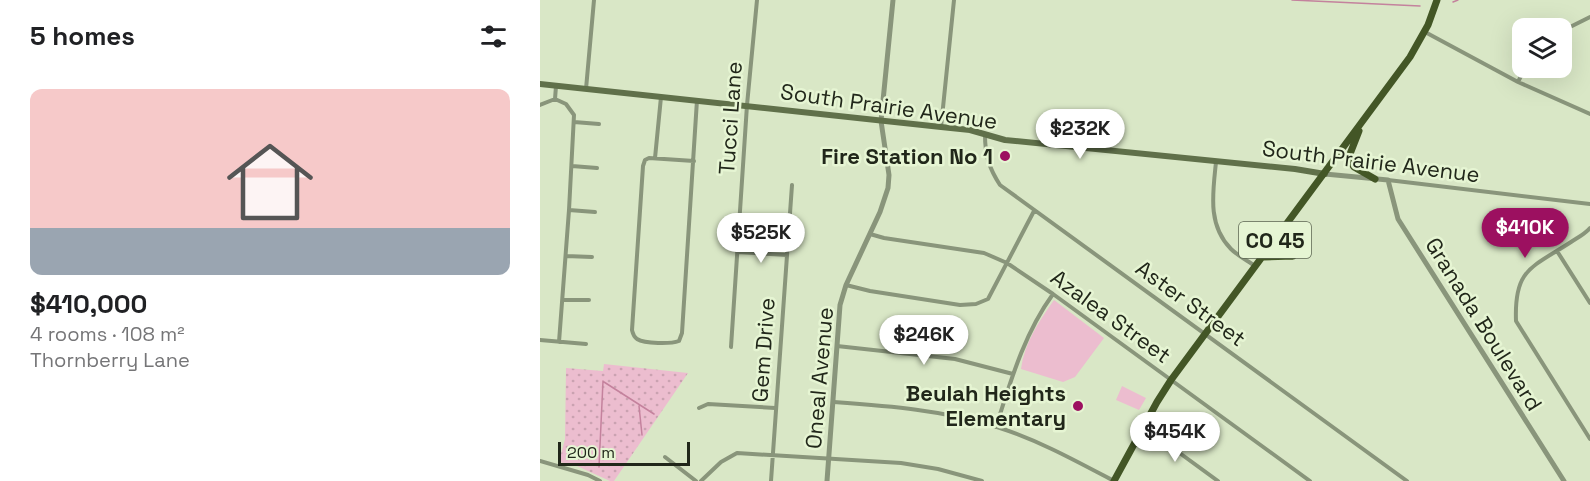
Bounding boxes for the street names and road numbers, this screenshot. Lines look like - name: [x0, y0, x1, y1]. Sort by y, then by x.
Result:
- street label: Tucci Lane: [712, 61, 748, 175]
- street label: South Prairie Avenue: [779, 77, 999, 135]
- street label: South Prairie Avenue: [1261, 134, 1481, 188]
- road number: CO 45: [1239, 222, 1311, 258]
- street label: Granada Boulevard: [1419, 232, 1549, 416]
- street label: Aster Street: [1131, 254, 1251, 352]
- street label: Azalea Street: [1045, 263, 1177, 369]
- street label: Gem Drive: [745, 297, 781, 403]
- street label: Oneal Avenue: [799, 306, 839, 450]

